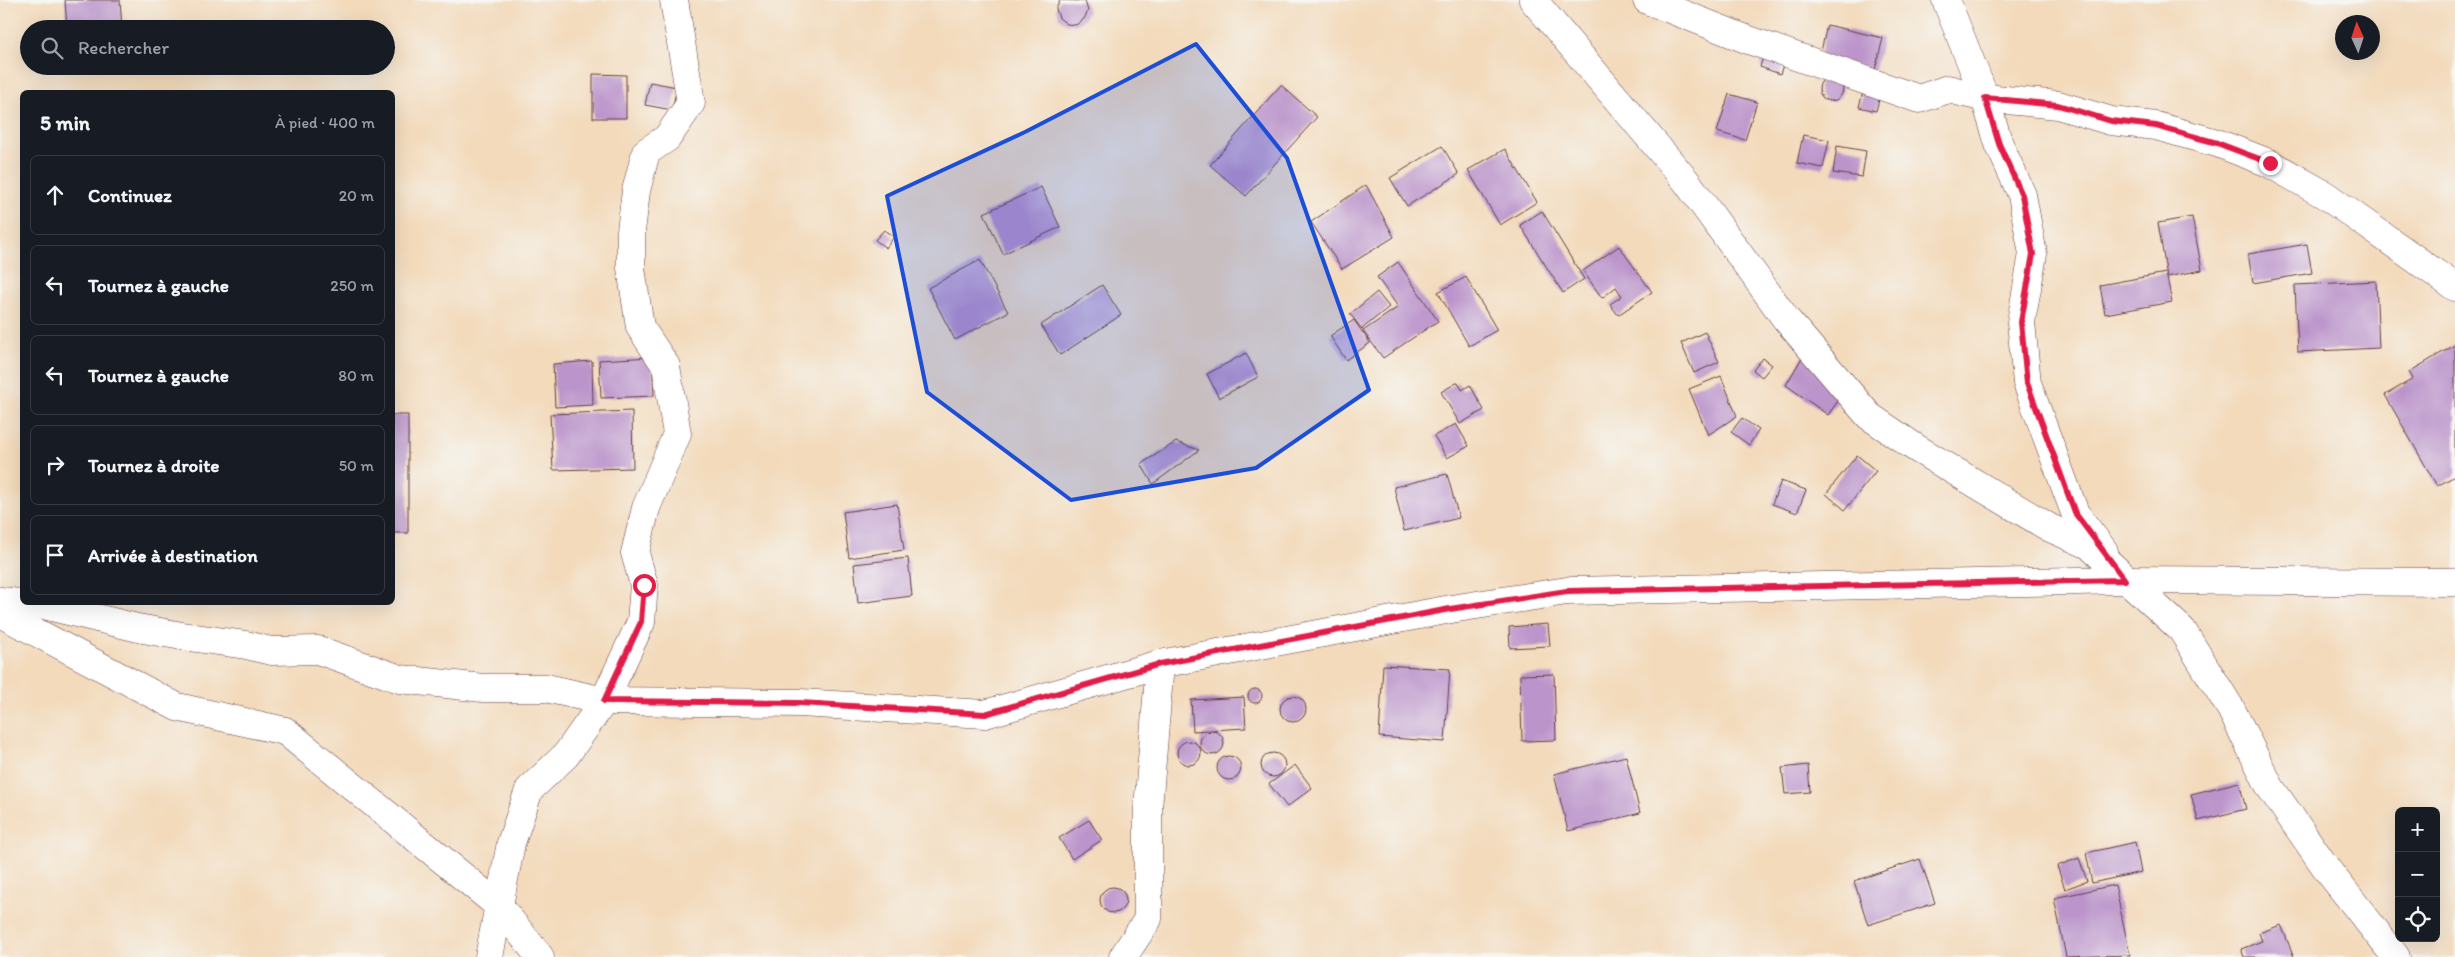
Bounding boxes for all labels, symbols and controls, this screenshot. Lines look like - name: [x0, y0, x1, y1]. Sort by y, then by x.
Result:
- north arrow: [2335, 15, 2380, 60]
- search box: [20, 20, 395, 75]
- icon: search: [38, 34, 66, 62]
- text: Rechercher: [78, 36, 169, 59]
- text: 5 min: [40, 110, 90, 135]
- text: À pied · 400 m: [275, 113, 375, 132]
- route end: [2259, 152, 2282, 175]
- icon: ahead: [41, 181, 69, 209]
- text: Continuez: [88, 184, 172, 207]
- text: 20 m: [339, 186, 374, 205]
- icon: left: [41, 271, 69, 299]
- text: Tournez à gauche: [88, 274, 229, 297]
- text: 250 m: [330, 276, 374, 295]
- icon: left: [41, 361, 69, 389]
- text: Tournez à gauche: [88, 364, 229, 387]
- text: 80 m: [338, 366, 374, 385]
- icon: right: [41, 451, 69, 479]
- text: Tournez à droite: [88, 454, 220, 477]
- text: 50 m: [339, 456, 374, 475]
- icon: arrive: [41, 541, 69, 569]
- text: Arrivée à destination: [88, 544, 258, 567]
- route start: [633, 574, 656, 597]
- map controls: [2395, 807, 2440, 942]
- button: +: [2395, 807, 2440, 852]
- button: −: [2395, 852, 2440, 897]
- button: locate: [2395, 897, 2440, 942]

